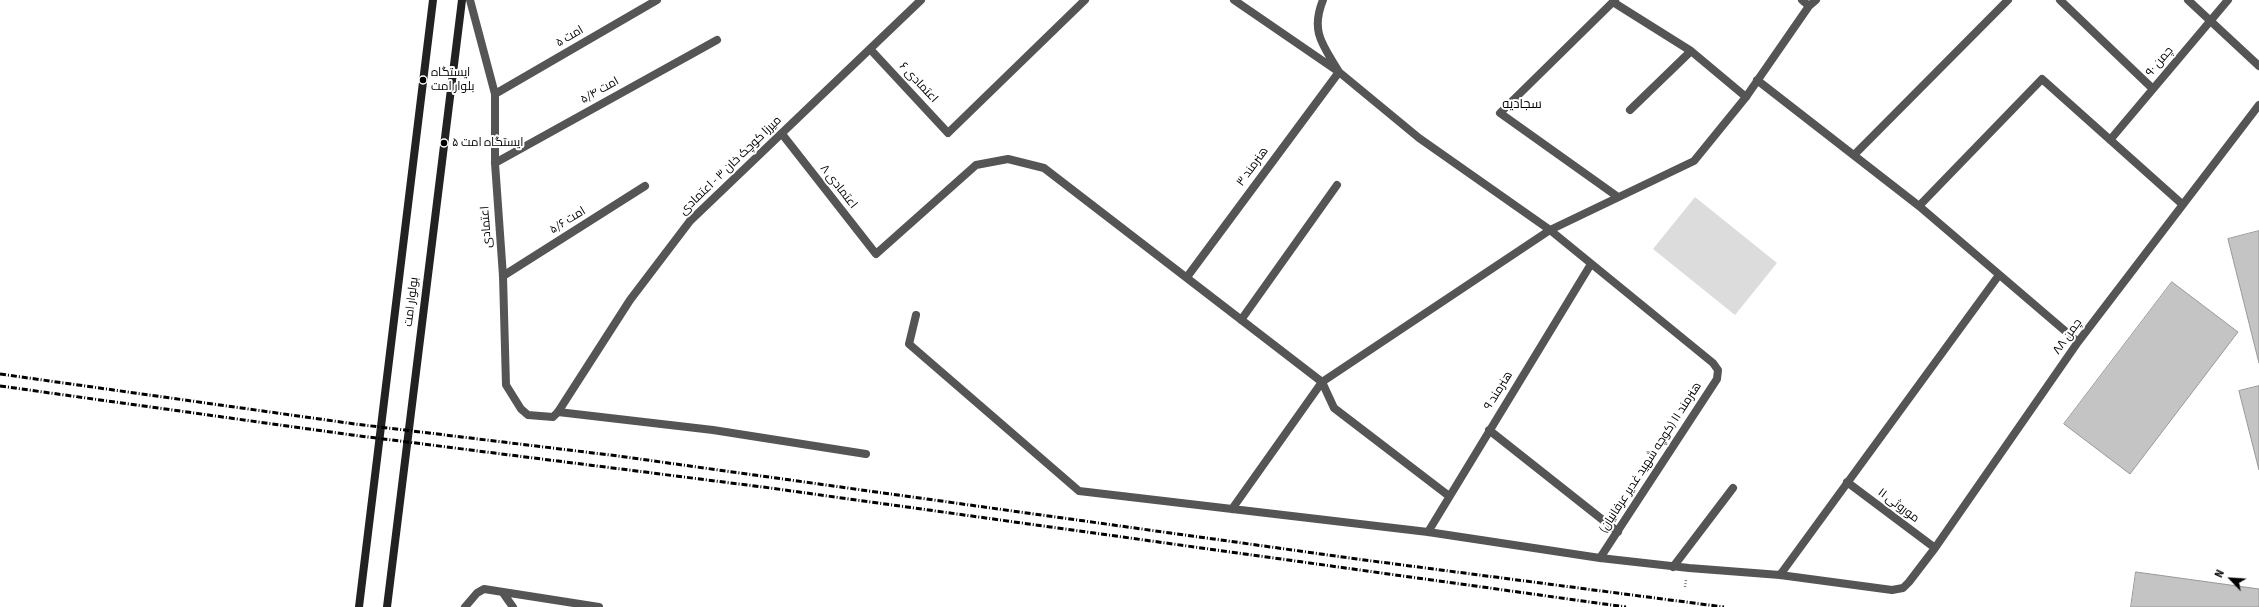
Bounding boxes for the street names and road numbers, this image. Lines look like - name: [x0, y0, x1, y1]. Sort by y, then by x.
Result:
- street label: امت ۵: [554, 23, 586, 51]
- street label: چمن ۹۰: [2143, 44, 2177, 80]
- street label: اعتمادی ۶: [896, 60, 940, 106]
- street label: امت ۵/۴: [578, 75, 622, 107]
- street label: میرزا کوچک خان ۳ - اعتمادی: [677, 114, 785, 218]
- street label: هنرمند ۳: [1234, 145, 1272, 189]
- street label: اعتمادی ۸: [816, 162, 860, 212]
- street label: امت ۵/۶: [547, 204, 589, 238]
- street label: اعتمادی: [478, 206, 496, 248]
- street label: بولوار امت: [402, 276, 422, 328]
- street label: چمن ۸۸: [2050, 316, 2086, 358]
- street label: هنرمند ۹: [1482, 369, 1516, 413]
- street label: هنرمند ۱۱ (کوچه شهید غدیر عرفانیان): [1597, 380, 1705, 536]
- street label: موروثی ۱۱: [1875, 486, 1921, 526]

